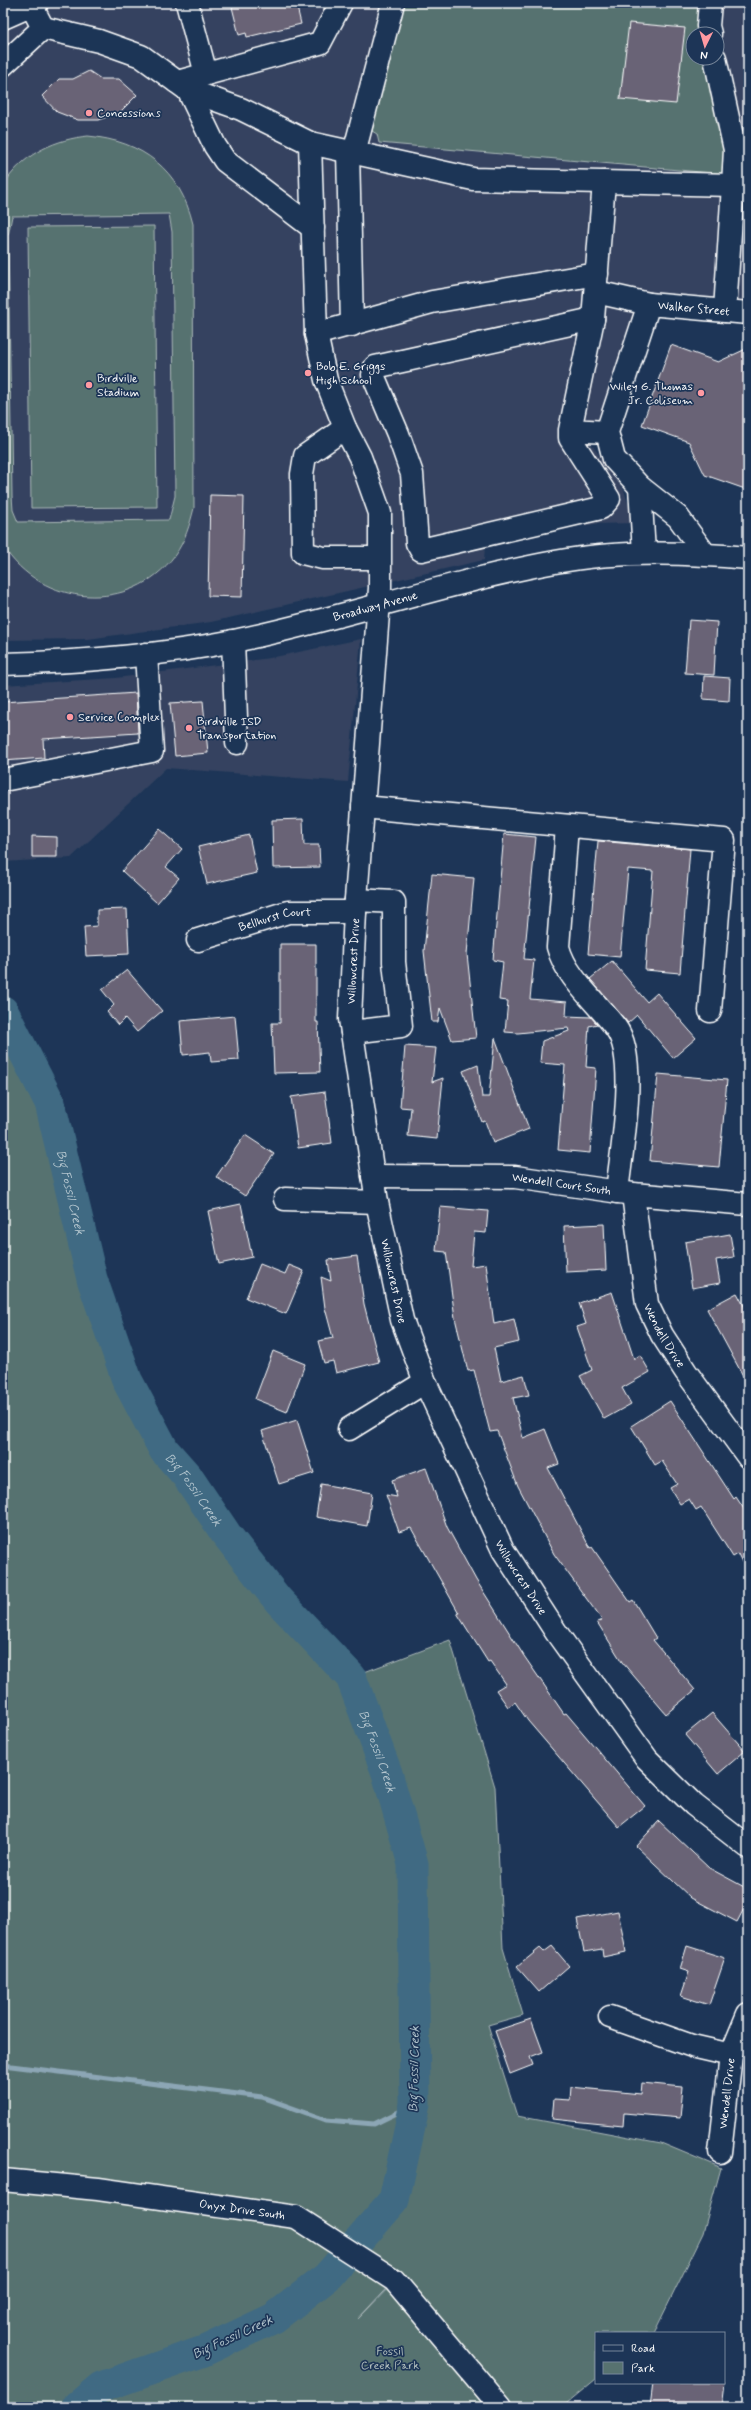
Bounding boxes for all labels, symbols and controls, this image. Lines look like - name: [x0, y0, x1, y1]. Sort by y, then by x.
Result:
- north arrow: [685, 26, 725, 66]
- text: N: [700, 48, 708, 62]
- place label: Concessions: [97, 106, 161, 122]
- marker: Concessions: [84, 108, 94, 118]
- street label: Walker Street: [657, 298, 731, 320]
- place label: Bob E. Griggs High School: [316, 359, 385, 390]
- marker: Bob E. Griggs High School: [303, 368, 313, 378]
- place label: Birdville Stadium: [97, 371, 139, 401]
- place label: Wiley G. Thomas Jr. Coliseum: [610, 379, 693, 409]
- marker: Birdville Stadium: [84, 380, 94, 390]
- marker: Wiley G. Thomas Jr. Coliseum: [696, 388, 706, 398]
- street label: Broadway Avenue: [331, 588, 420, 626]
- place label: Service Complex: [78, 710, 160, 726]
- marker: Service Complex: [65, 712, 75, 722]
- place label: Birdville ISD Transportation: [197, 714, 276, 744]
- marker: Birdville ISD Transportation: [184, 723, 194, 733]
- street label: Bellhurst Court: [237, 904, 311, 936]
- street label: Willowcrest Drive: [344, 918, 364, 1004]
- water label: Big Fossil Creek: [52, 1148, 88, 1237]
- street label: Wendell Court South: [511, 1170, 612, 1200]
- street label: Willowcrest Drive: [376, 1237, 410, 1326]
- street label: Wendell Drive: [639, 1301, 688, 1371]
- water label: Big Fossil Creek: [161, 1450, 226, 1530]
- street label: Willowcrest Drive: [490, 1538, 550, 1619]
- water label: Big Fossil Creek: [354, 1708, 399, 1795]
- water label: Big Fossil Creek: [405, 2025, 426, 2112]
- street label: Wendell Drive: [716, 2057, 740, 2130]
- street label: Onyx Drive South: [198, 2196, 286, 2224]
- water label: Big Fossil Creek: [190, 2311, 277, 2365]
- legend: [595, 2332, 725, 2384]
- text: Road: [631, 2341, 655, 2357]
- park label: Fossil Creek Park: [361, 2344, 419, 2374]
- text: Park: [631, 2361, 655, 2377]

